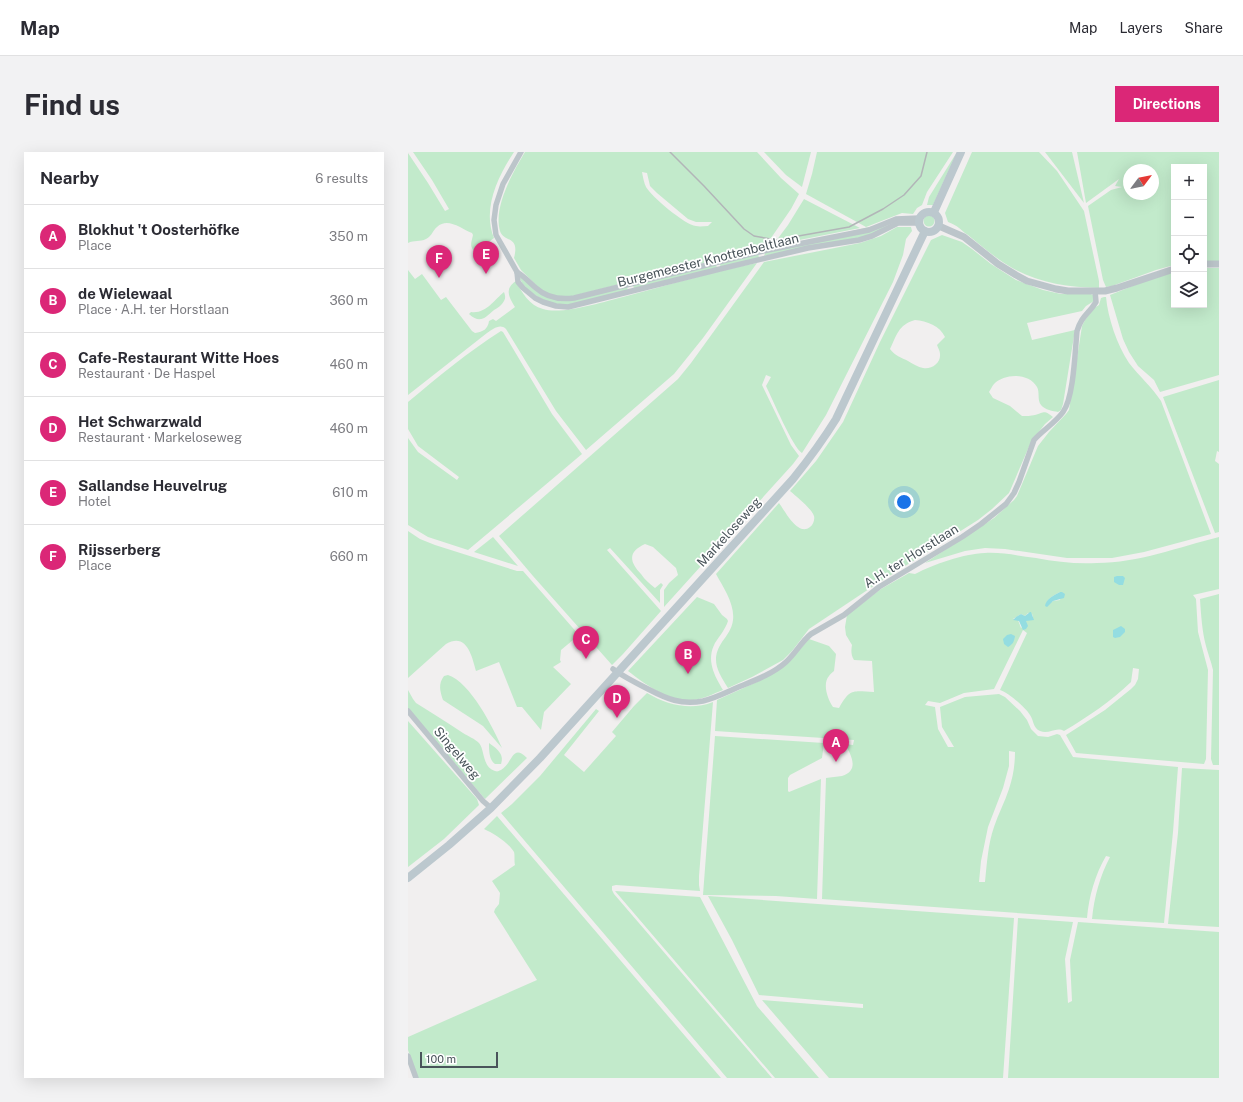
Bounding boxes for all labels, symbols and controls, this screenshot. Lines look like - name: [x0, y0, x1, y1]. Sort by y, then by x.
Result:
- text: Map: [20, 17, 60, 39]
- text: Map: [1069, 20, 1097, 36]
- text: Layers: [1119, 20, 1163, 36]
- text: Share: [1185, 20, 1223, 36]
- button: Directions: [1115, 86, 1219, 122]
- text: Find us: [24, 88, 120, 121]
- north arrow: [1123, 164, 1159, 200]
- map controls: [1171, 164, 1207, 308]
- button: +: [1171, 164, 1207, 200]
- text: Nearby: [40, 168, 99, 188]
- text: 6 results: [315, 171, 368, 186]
- button: −: [1171, 200, 1207, 236]
- text: Blokhut 't Oosterhöfke: [78, 221, 240, 238]
- text: A: [48, 229, 58, 244]
- text: 350 m: [329, 229, 368, 244]
- street label: Burgemeester Knottenbeltlaan: [616, 230, 800, 290]
- button: locate: [1171, 236, 1207, 272]
- text: Place: [78, 238, 112, 253]
- pin: E: [473, 241, 499, 274]
- pin: F: [426, 245, 452, 278]
- button: layers: [1171, 272, 1207, 308]
- text: de Wielewaal: [78, 285, 172, 302]
- text: B: [49, 293, 57, 308]
- text: 360 m: [330, 293, 368, 308]
- text: Place · A.H. ter Horstlaan: [78, 302, 229, 317]
- text: Cafe-Restaurant Witte Hoes: [78, 349, 279, 366]
- text: C: [48, 357, 58, 372]
- text: 460 m: [329, 357, 368, 372]
- text: Restaurant · De Haspel: [78, 366, 216, 381]
- text: Het Schwarzwald: [78, 413, 202, 430]
- text: D: [48, 421, 58, 436]
- text: 460 m: [329, 421, 368, 436]
- text: Restaurant · Markeloseweg: [78, 430, 242, 445]
- text: Sallandse Heuvelrug: [78, 477, 227, 494]
- text: E: [49, 485, 57, 500]
- text: 610 m: [332, 485, 368, 500]
- your location: [894, 492, 914, 512]
- text: Hotel: [78, 494, 111, 509]
- street label: Markeloseweg: [694, 494, 764, 570]
- street label: A.H. ter Horstlaan: [861, 521, 961, 591]
- text: Rijsserberg: [78, 541, 161, 558]
- text: F: [49, 549, 57, 564]
- text: 660 m: [330, 549, 368, 564]
- text: Place: [78, 558, 112, 573]
- pin: C: [573, 626, 599, 659]
- pin: B: [675, 641, 701, 674]
- pin: D: [604, 685, 630, 718]
- street label: Singelweg: [431, 724, 483, 782]
- pin: A: [823, 729, 849, 762]
- scale bar: [420, 1050, 498, 1069]
- text: 100 m: [426, 1053, 456, 1065]

